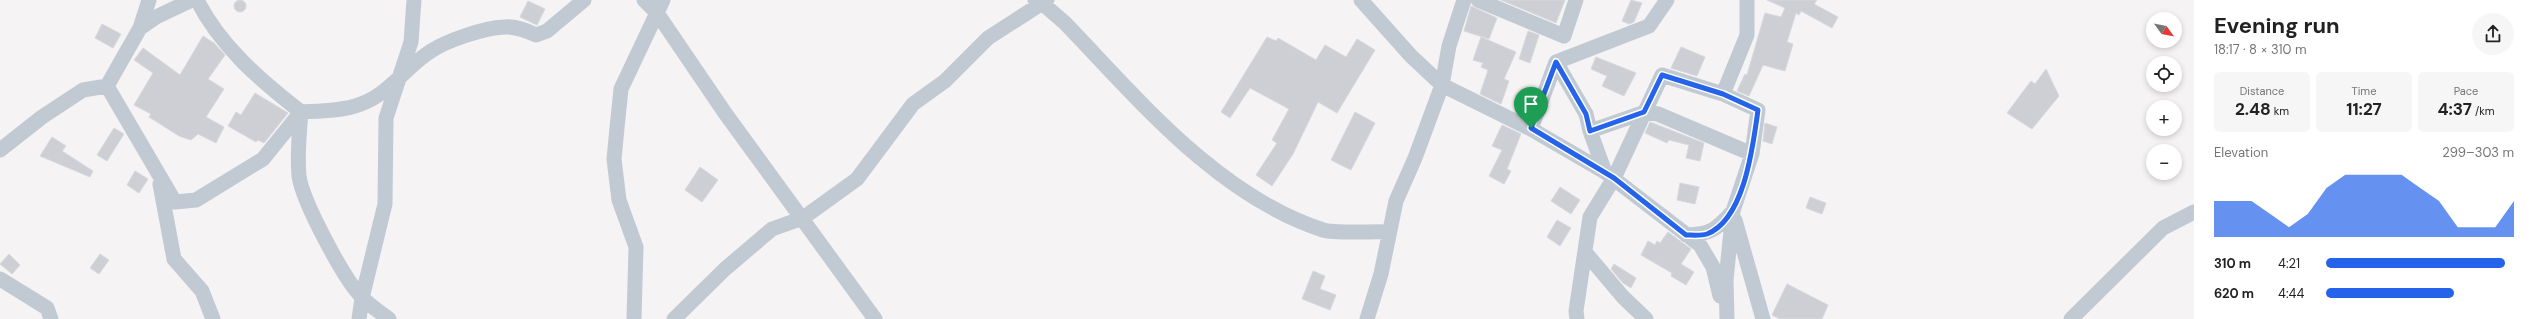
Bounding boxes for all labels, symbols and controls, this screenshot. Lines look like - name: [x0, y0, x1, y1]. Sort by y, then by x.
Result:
- text: Evening run: [2214, 11, 2340, 40]
- north arrow: [2146, 12, 2182, 48]
- map controls: [2146, 12, 2182, 180]
- button: share: [2472, 13, 2514, 55]
- text: 18:17 · 8 × 310 m: [2214, 41, 2307, 58]
- button: locate: [2146, 56, 2182, 92]
- text: Distance: [2240, 84, 2284, 98]
- text: Time: [2352, 84, 2376, 98]
- text: Pace: [2454, 84, 2478, 98]
- pin: [1514, 87, 1548, 128]
- icon: arrive: [1520, 93, 1542, 115]
- text: 2.48: [2235, 98, 2271, 120]
- text: 11:27: [2346, 98, 2382, 120]
- text: 4:37: [2437, 98, 2472, 120]
- button: +: [2146, 100, 2182, 136]
- text: km: [2271, 104, 2289, 118]
- text: /km: [2472, 104, 2495, 118]
- button: −: [2146, 144, 2182, 180]
- text: Elevation: [2214, 144, 2268, 161]
- text: 299–303 m: [2442, 144, 2514, 161]
- text: 310 m: [2214, 255, 2251, 272]
- text: 4:21: [2278, 255, 2300, 272]
- text: 620 m: [2214, 285, 2254, 302]
- text: 4:44: [2278, 285, 2304, 302]

